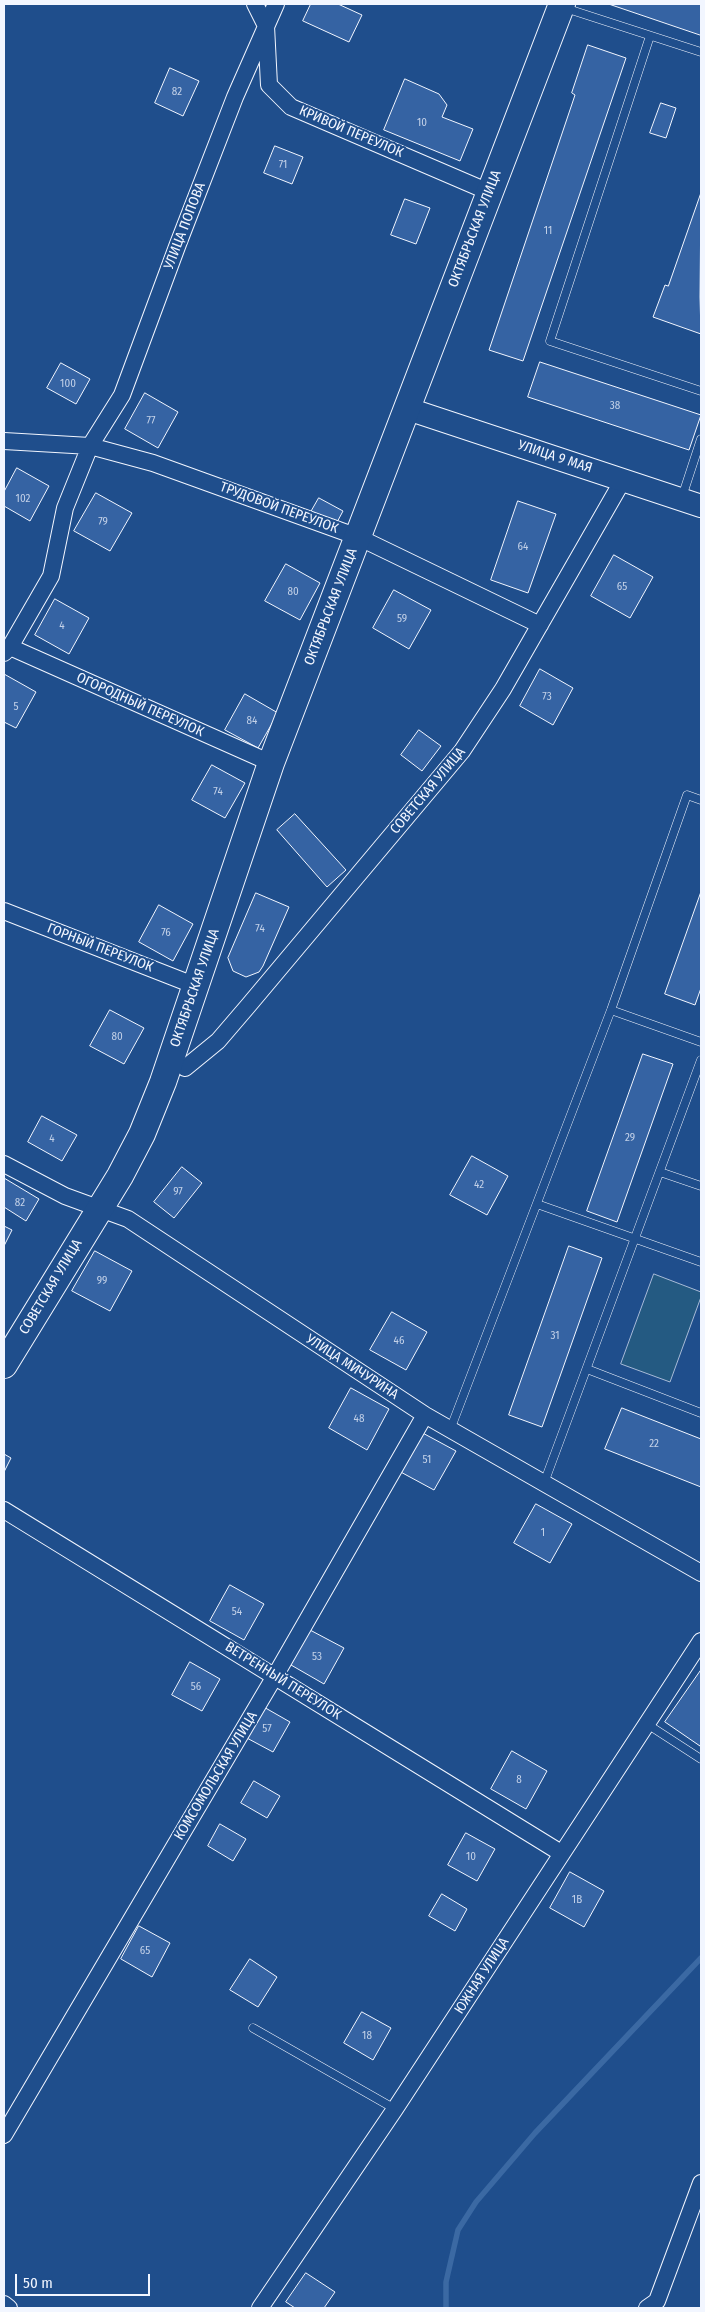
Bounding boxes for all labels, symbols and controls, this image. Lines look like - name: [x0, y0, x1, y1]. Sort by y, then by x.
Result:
- house number: 82: [172, 85, 182, 99]
- street label: КРИВОЙ ПЕРЕУЛОК: [296, 102, 406, 162]
- house number: 10: [417, 116, 427, 130]
- house number: 71: [279, 158, 287, 172]
- street label: ОКТЯБРЬСКАЯ УЛИЦА: [445, 168, 505, 290]
- street label: УЛИЦА ПОПОВА: [161, 180, 209, 272]
- house number: 11: [544, 224, 552, 238]
- house number: 100: [60, 377, 76, 391]
- house number: 38: [610, 399, 620, 413]
- house number: 77: [147, 414, 155, 428]
- street label: УЛИЦА 9 МАЯ: [516, 437, 594, 477]
- street label: ТРУДОВОЙ ПЕРЕУЛОК: [218, 479, 340, 537]
- house number: 102: [16, 492, 30, 506]
- house number: 79: [98, 515, 108, 529]
- house number: 64: [518, 540, 528, 554]
- street label: ОКТЯБРЬСКАЯ УЛИЦА: [301, 546, 361, 668]
- house number: 65: [617, 580, 627, 594]
- house number: 80: [287, 585, 299, 599]
- house number: 59: [397, 612, 407, 626]
- house number: 4: [59, 619, 65, 633]
- street label: ОГОРОДНЫЙ ПЕРЕУЛОК: [74, 669, 206, 741]
- house number: 73: [542, 690, 552, 704]
- house number: 5: [13, 700, 19, 714]
- house number: 84: [247, 714, 257, 728]
- street label: СОВЕТСКАЯ УЛИЦА: [387, 744, 469, 838]
- house number: 74: [213, 785, 223, 799]
- street label: ГОРНЫЙ ПЕРЕУЛОК: [45, 920, 155, 976]
- house number: 74: [255, 922, 265, 936]
- house number: 76: [161, 926, 171, 940]
- street label: ОКТЯБРЬСКАЯ УЛИЦА: [167, 927, 223, 1049]
- house number: 80: [111, 1030, 123, 1044]
- house number: 29: [625, 1131, 635, 1145]
- house number: 4: [49, 1132, 55, 1146]
- house number: 42: [474, 1178, 484, 1192]
- house number: 97: [173, 1185, 183, 1199]
- house number: 82: [15, 1196, 25, 1210]
- street label: СОВЕТСКАЯ УЛИЦА: [16, 1236, 86, 1338]
- house number: 99: [97, 1274, 107, 1288]
- house number: 31: [551, 1329, 559, 1343]
- street label: УЛИЦА МИЧУРИНА: [303, 1331, 401, 1403]
- house number: 46: [394, 1334, 404, 1348]
- house number: 48: [354, 1412, 364, 1426]
- house number: 22: [649, 1437, 659, 1451]
- house number: 51: [423, 1453, 431, 1467]
- house number: 1: [541, 1526, 545, 1540]
- house number: 54: [232, 1605, 242, 1619]
- street label: ВЕТРЕННЫЙ ПЕРЕУЛОК: [222, 1638, 344, 1724]
- house number: 53: [312, 1650, 322, 1664]
- house number: 56: [191, 1680, 201, 1694]
- street label: КОМСОМОЛЬСКАЯ УЛИЦА: [171, 1709, 261, 1843]
- house number: 57: [262, 1722, 272, 1736]
- house number: 8: [516, 1773, 522, 1787]
- house number: 10: [466, 1850, 476, 1864]
- house number: 1В: [572, 1893, 582, 1907]
- street label: ЮЖНАЯ УЛИЦА: [451, 1935, 513, 2017]
- house number: 65: [140, 1944, 150, 1958]
- house number: 18: [362, 2029, 372, 2043]
- scale bar: [18, 2264, 152, 2296]
- text: 50 m: [23, 2274, 53, 2292]

